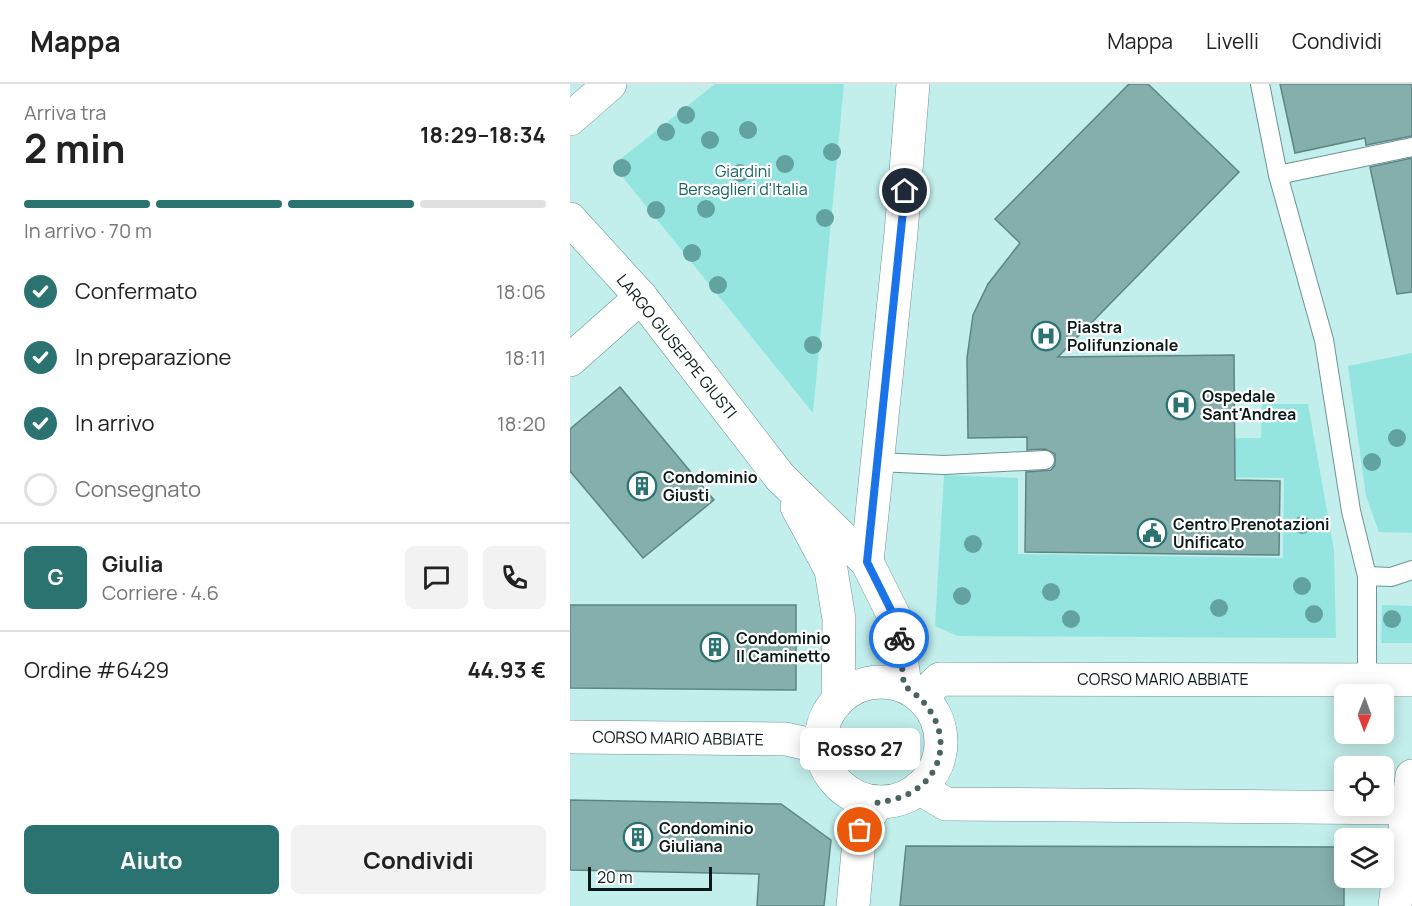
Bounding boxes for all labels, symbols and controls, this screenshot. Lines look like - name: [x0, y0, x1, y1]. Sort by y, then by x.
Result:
- text: Mappa: [30, 22, 121, 60]
- text: Mappa: [1107, 27, 1173, 55]
- text: Livelli: [1206, 27, 1259, 55]
- text: Condividi: [1292, 27, 1382, 55]
- text: Arriva tra: [24, 99, 106, 126]
- text: 18:29–18:34: [420, 120, 546, 150]
- text: 2 min: [24, 121, 125, 175]
- park label: Giardini Bersaglieri d'Italia: [678, 160, 808, 200]
- pin: [879, 165, 930, 216]
- icon: home: [888, 174, 921, 207]
- text: In arrivo · 70 m: [24, 217, 152, 244]
- street label: LARGO GIUSEPPE GIUSTI: [612, 269, 742, 423]
- icon: check: [24, 275, 57, 308]
- text: Confermato: [75, 276, 197, 306]
- text: 18:06: [496, 278, 546, 305]
- place label: Piastra Polifunzionale: [1067, 316, 1179, 356]
- hospital icon: Piastra Polifunzionale: [1030, 320, 1062, 352]
- icon: check: [24, 341, 57, 374]
- text: In preparazione: [75, 342, 231, 372]
- text: 18:11: [505, 344, 546, 371]
- place label: Ospedale Sant'Andrea: [1202, 385, 1296, 425]
- hospital icon: Ospedale Sant'Andrea: [1165, 389, 1197, 421]
- icon: check: [24, 407, 57, 440]
- text: In arrivo: [75, 408, 155, 438]
- text: 18:20: [497, 410, 546, 437]
- place label: Condominio Giusti: [663, 466, 758, 506]
- building icon: Condominio Giusti: [626, 470, 658, 502]
- text: Consegnato: [75, 474, 201, 504]
- place label: Centro Prenotazioni Unificato: [1173, 513, 1330, 553]
- public building icon: Centro Prenotazioni Unificato: [1136, 517, 1168, 549]
- button: chat: [405, 546, 468, 609]
- button: phone: [483, 546, 546, 609]
- text: Giulia: [102, 549, 163, 579]
- text: G: [47, 562, 64, 592]
- text: Corriere · 4.6: [102, 579, 219, 606]
- courier: [869, 608, 929, 668]
- icon: bike: [883, 622, 916, 655]
- place label: Condominio Il Caminetto: [736, 627, 831, 667]
- building icon: Condominio Il Caminetto: [699, 631, 731, 663]
- text: Ordine #6429: [24, 655, 169, 685]
- text: 44.93 €: [467, 655, 546, 685]
- street label: CORSO MARIO ABBIATE: [1077, 668, 1249, 690]
- north arrow: [1334, 684, 1394, 744]
- map controls: [1334, 684, 1394, 888]
- street label: CORSO MARIO ABBIATE: [592, 726, 764, 750]
- callout: Rosso 27: [800, 728, 920, 770]
- text: Rosso 27: [817, 735, 903, 762]
- button: locate: [1334, 756, 1394, 816]
- pin: [834, 804, 885, 855]
- icon: bag: [843, 813, 876, 846]
- place label: Condominio Giuliana: [659, 817, 754, 857]
- building icon: Condominio Giuliana: [622, 821, 654, 853]
- button: Aiuto: [24, 825, 279, 894]
- button: Condividi: [291, 825, 546, 894]
- button: layers: [1334, 828, 1394, 888]
- scale bar: [588, 864, 712, 892]
- text: 20 m: [597, 866, 633, 888]

